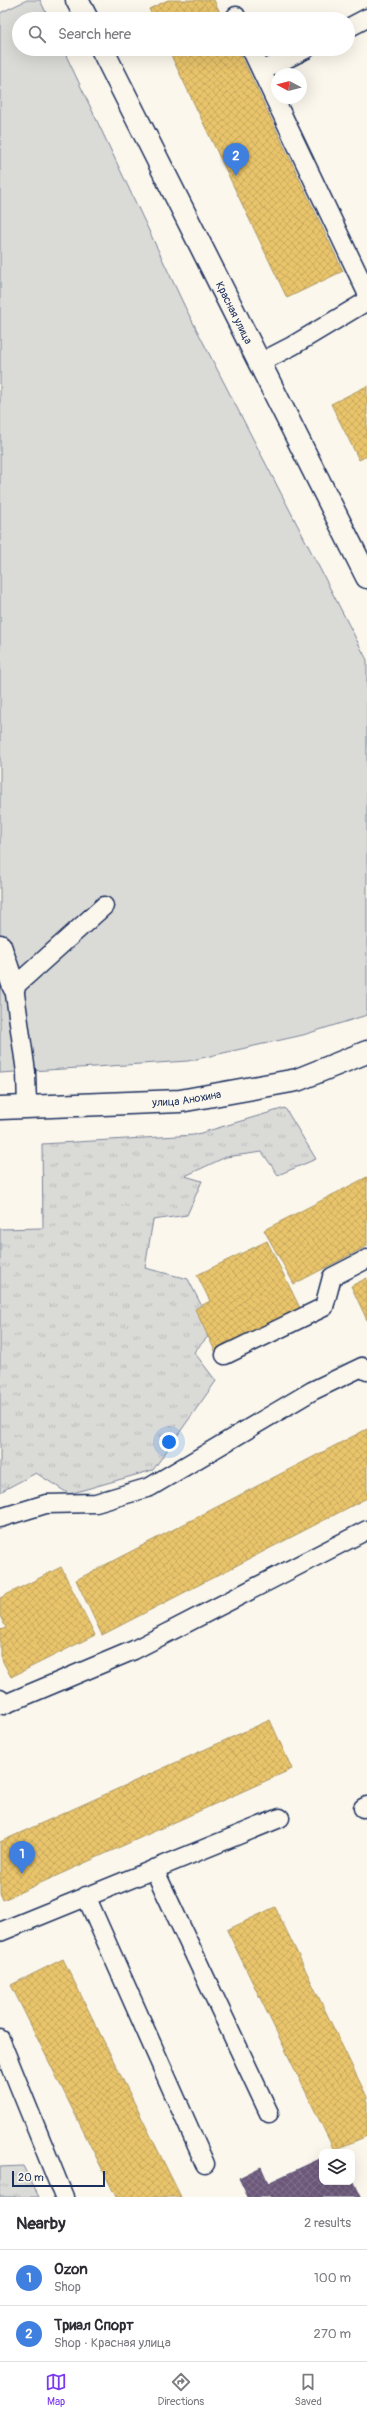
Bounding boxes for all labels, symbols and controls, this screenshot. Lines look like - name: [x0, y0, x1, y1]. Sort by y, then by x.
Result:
- search box: [12, 12, 355, 56]
- icon: search: [26, 23, 48, 45]
- text: Search here: [58, 25, 131, 44]
- north arrow: [271, 68, 307, 104]
- pin: 2: [223, 143, 249, 176]
- street label: Красная улица: [213, 280, 255, 346]
- street label: улица Анохина: [151, 1088, 222, 1109]
- your location: [159, 1432, 179, 1452]
- pin: 1: [9, 1841, 35, 1874]
- map controls: [319, 2149, 355, 2185]
- button: layers: [319, 2149, 355, 2185]
- scale bar: [12, 2169, 105, 2188]
- text: 20 m: [18, 2171, 44, 2184]
- text: Nearby: [16, 2213, 65, 2234]
- text: 2 results: [304, 2215, 351, 2231]
- text: Ozon: [54, 2260, 88, 2279]
- text: 1: [26, 2270, 32, 2286]
- text: 100 m: [314, 2270, 351, 2286]
- text: Shop: [54, 2279, 81, 2295]
- text: Триал Спорт: [54, 2316, 134, 2335]
- text: 2: [25, 2326, 33, 2342]
- text: 270 m: [314, 2326, 351, 2342]
- text: Shop · Красная улица: [54, 2335, 171, 2351]
- tab: Map: [45, 2371, 67, 2408]
- tab: Directions: [157, 2371, 204, 2408]
- tab: Saved: [295, 2371, 322, 2408]

